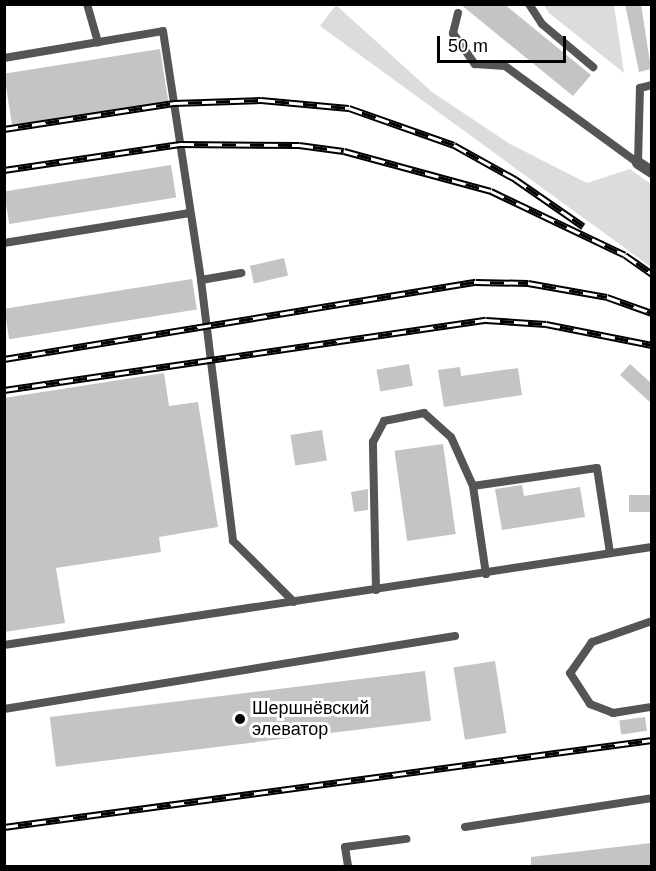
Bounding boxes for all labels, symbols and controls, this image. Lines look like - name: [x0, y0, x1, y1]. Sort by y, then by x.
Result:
- scale bar: [440, 24, 569, 62]
- text: 50 m: [448, 36, 488, 56]
- place label: Шершнёвский элеватор: [252, 698, 369, 740]
- marker: Шершнёвский элеватор: [233, 712, 247, 726]

